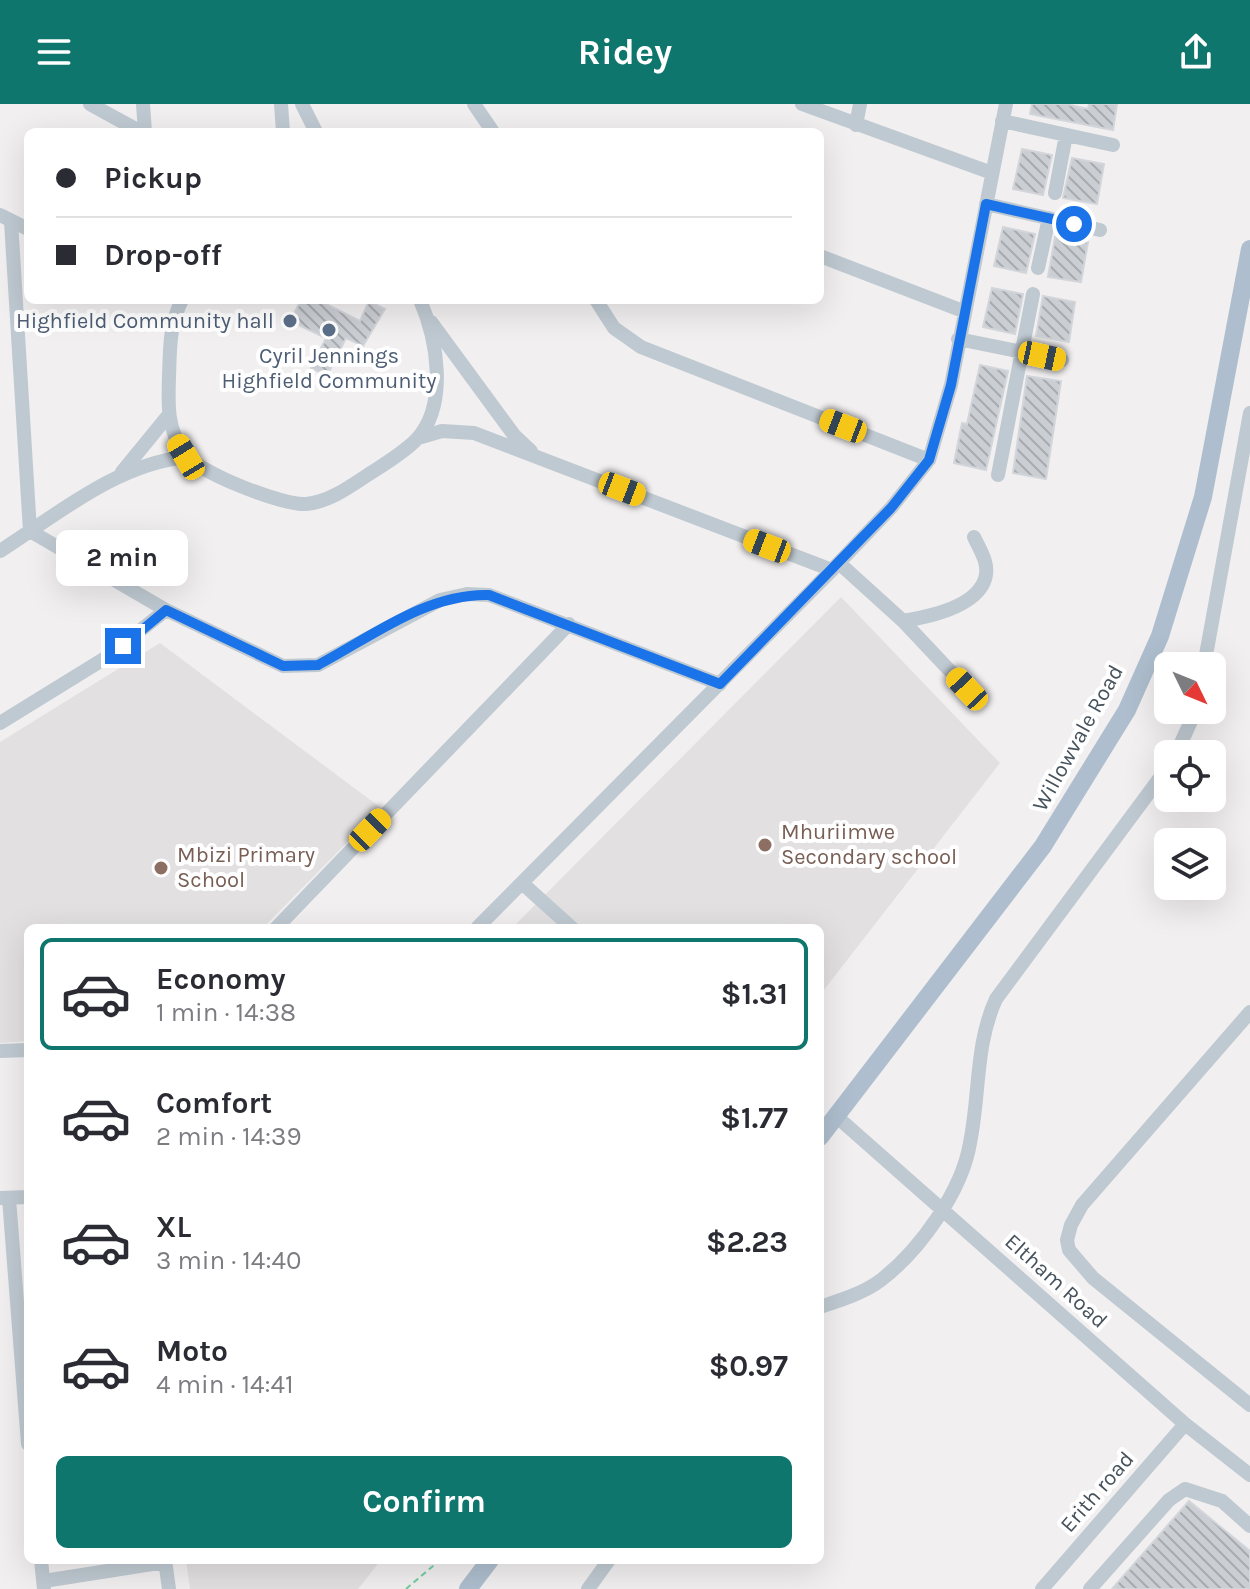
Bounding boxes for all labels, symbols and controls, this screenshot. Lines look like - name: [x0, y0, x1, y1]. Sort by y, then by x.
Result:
- icon: menu: [32, 30, 76, 74]
- icon: share: [1174, 30, 1218, 74]
- text: Ridey: [578, 31, 672, 73]
- text: Pickup: [104, 160, 202, 196]
- route start: [1056, 206, 1092, 242]
- text: Drop-off: [104, 237, 222, 273]
- place label: Highfield Community hall: [16, 308, 274, 334]
- marker: Highfield Community hall: [281, 312, 299, 330]
- marker: Cyril Jennings Highfield Community: [320, 321, 338, 339]
- car: [1016, 339, 1068, 373]
- place label: Cyril Jennings Highfield Community: [221, 343, 437, 394]
- car: [816, 406, 870, 446]
- car: [163, 430, 209, 484]
- car: [595, 469, 649, 509]
- car: [740, 526, 794, 566]
- callout: 2 min: [57, 530, 189, 586]
- text: 2 min: [86, 542, 158, 573]
- route end: [105, 628, 141, 664]
- north arrow: [1154, 652, 1226, 724]
- map controls: [1154, 652, 1226, 900]
- street label: Willowvale Road: [1027, 660, 1129, 816]
- car: [942, 663, 992, 715]
- button: locate: [1154, 740, 1226, 812]
- car: [345, 804, 395, 856]
- place label: Mhuriimwe Secondary school: [781, 819, 957, 870]
- button: layers: [1154, 828, 1226, 900]
- marker: Mhuriimwe Secondary school: [756, 836, 774, 854]
- place label: Mbizi Primary School: [177, 842, 315, 893]
- marker: Mbizi Primary School: [152, 859, 170, 877]
- icon: car: [60, 958, 132, 1030]
- text: Economy: [156, 961, 286, 997]
- text: $1.31: [721, 976, 788, 1012]
- text: 1 min · 14:38: [156, 997, 296, 1028]
- icon: car: [60, 1082, 132, 1154]
- text: Comfort: [156, 1085, 272, 1121]
- text: $1.77: [720, 1100, 788, 1136]
- text: 2 min · 14:39: [156, 1121, 302, 1152]
- icon: car: [60, 1206, 132, 1278]
- text: XL: [156, 1209, 191, 1245]
- text: $2.23: [706, 1224, 788, 1260]
- street label: Eltham Road: [1000, 1228, 1112, 1334]
- text: 3 min · 14:40: [156, 1245, 301, 1276]
- icon: car: [60, 1330, 132, 1402]
- text: Moto: [156, 1333, 228, 1369]
- text: $0.97: [709, 1348, 788, 1384]
- text: 4 min · 14:41: [156, 1369, 294, 1400]
- street label: Erith road: [1055, 1446, 1139, 1538]
- button: Confirm: [56, 1456, 792, 1548]

